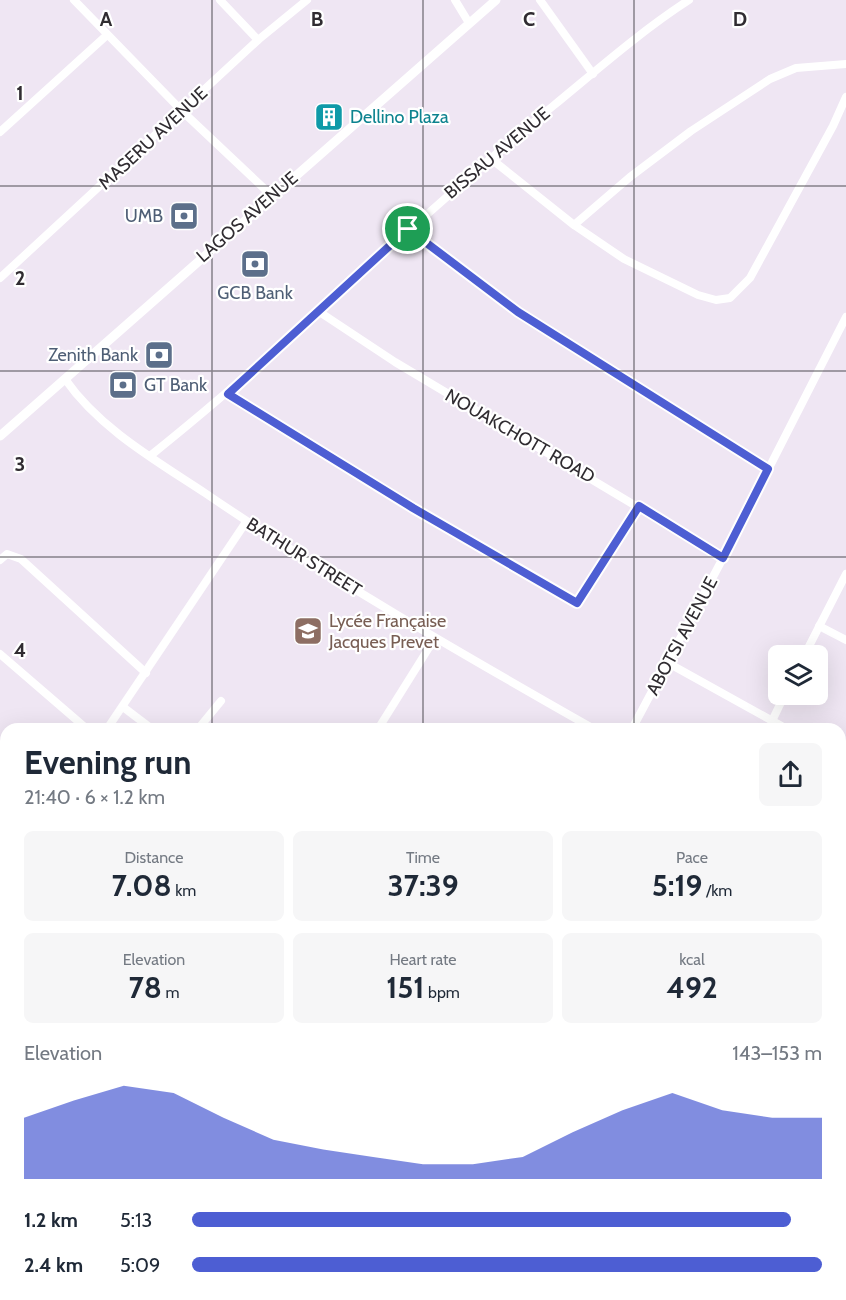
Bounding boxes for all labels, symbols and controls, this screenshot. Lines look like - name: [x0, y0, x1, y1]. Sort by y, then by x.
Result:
- text: A: [100, 7, 113, 31]
- text: B: [311, 7, 323, 31]
- text: C: [523, 7, 535, 31]
- text: D: [733, 7, 747, 31]
- text: 1: [16, 81, 24, 105]
- street label: MASERU AVENUE: [94, 82, 212, 194]
- building icon: Dellino Plaza: [313, 101, 345, 133]
- street label: BISSAU AVENUE: [440, 102, 554, 204]
- place label: Dellino Plaza: [350, 106, 449, 128]
- street label: LAGOS AVENUE: [192, 167, 302, 267]
- bank icon: UMB: [168, 200, 200, 232]
- pin: [382, 203, 433, 254]
- place label: UMB: [125, 205, 163, 227]
- icon: arrive: [391, 212, 424, 245]
- bank icon: GCB Bank: [239, 248, 271, 280]
- text: 2: [15, 266, 25, 290]
- place label: GCB Bank: [217, 282, 294, 304]
- bank icon: Zenith Bank: [143, 339, 175, 371]
- place label: Zenith Bank: [48, 344, 139, 366]
- bank icon: GT Bank: [107, 369, 139, 401]
- place label: GT Bank: [144, 374, 208, 396]
- street label: NOUAKCHOTT ROAD: [441, 384, 599, 488]
- text: 3: [15, 452, 25, 476]
- street label: BATHUR STREET: [242, 513, 366, 601]
- street label: ABOTSI AVENUE: [642, 573, 722, 699]
- place label: Lycée Française Jacques Prevet: [328, 610, 446, 653]
- school or university icon: Lycée Française Jacques Prevet: [292, 615, 324, 647]
- text: 4: [14, 638, 26, 662]
- map controls: [768, 645, 828, 705]
- button: layers: [768, 645, 828, 705]
- text: Evening run: [24, 742, 191, 782]
- button: share: [759, 743, 822, 806]
- text: 21:40 · 6 × 1.2 km: [24, 785, 165, 809]
- text: Distance: [125, 848, 183, 867]
- text: Time: [406, 848, 440, 867]
- text: Pace: [676, 848, 708, 867]
- text: 7.08: [112, 867, 172, 904]
- text: 37:39: [387, 867, 459, 904]
- text: 5:19: [652, 867, 702, 904]
- text: km: [172, 881, 196, 900]
- text: /km: [702, 881, 732, 900]
- text: Elevation: [123, 950, 185, 969]
- text: Heart rate: [390, 950, 456, 969]
- text: kcal: [679, 950, 705, 969]
- text: 78: [128, 969, 162, 1006]
- text: 151: [386, 969, 424, 1006]
- text: 492: [666, 969, 718, 1006]
- text: m: [162, 983, 180, 1002]
- text: bpm: [424, 983, 460, 1002]
- text: Elevation: [24, 1041, 102, 1065]
- text: 143–153 m: [732, 1041, 822, 1065]
- text: 1.2 km: [24, 1208, 78, 1232]
- text: 5:13: [120, 1208, 152, 1232]
- text: 2.4 km: [24, 1253, 83, 1277]
- text: 5:09: [120, 1253, 160, 1277]

